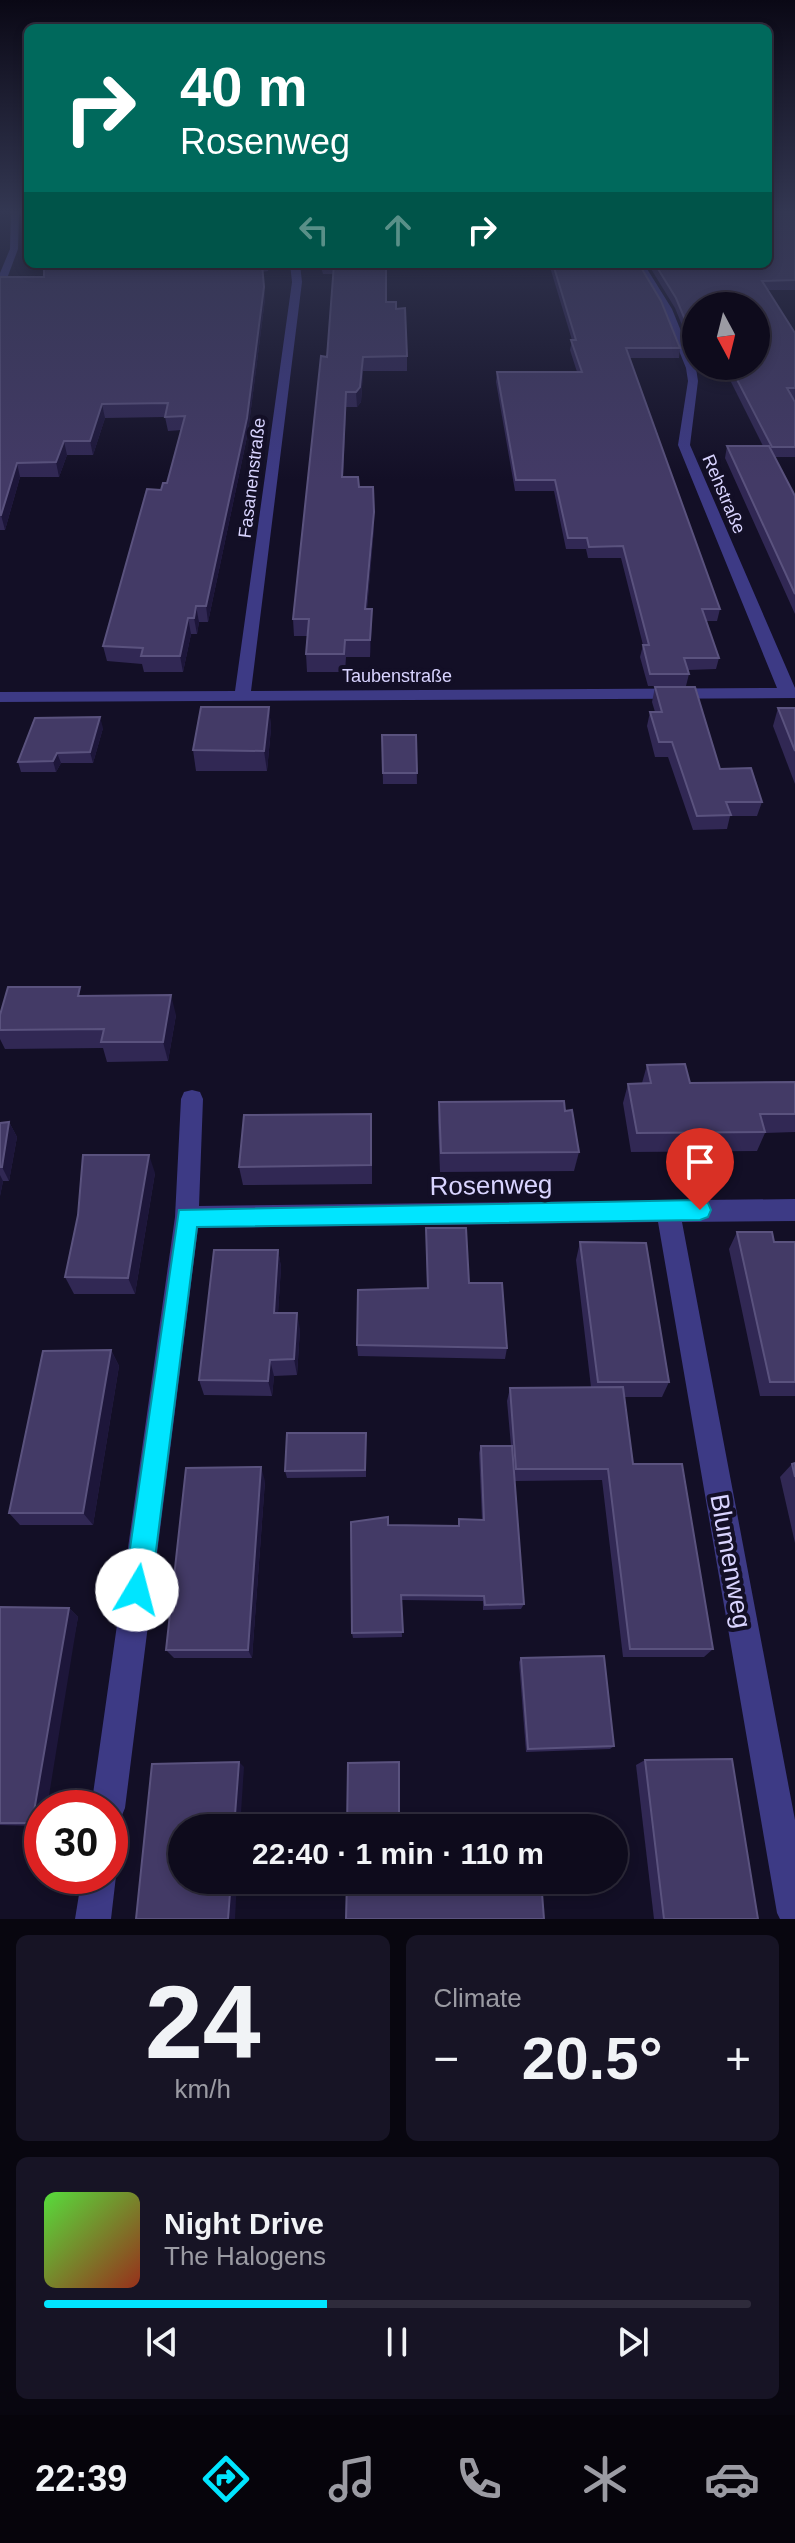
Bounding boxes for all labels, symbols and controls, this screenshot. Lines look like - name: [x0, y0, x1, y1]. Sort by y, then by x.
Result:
- text: 40 m: [180, 55, 308, 118]
- icon: right: [48, 56, 152, 160]
- text: Rosenweg: [180, 121, 350, 162]
- icon: left: [292, 208, 336, 252]
- icon: ahead: [376, 208, 420, 252]
- icon: right: [460, 208, 504, 252]
- north arrow: [682, 292, 770, 380]
- map controls: [682, 292, 770, 380]
- street label: Fasanenstraße: [235, 417, 269, 539]
- street label: Rehstraße: [698, 451, 750, 537]
- street label: Taubenstraße: [342, 666, 452, 686]
- pin: [666, 1128, 734, 1210]
- icon: arrive: [678, 1140, 722, 1184]
- street label: Rosenweg: [429, 1169, 553, 1201]
- street label: Blumenweg: [704, 1491, 758, 1631]
- position arrow: [95, 1548, 179, 1632]
- speed limit sign: 30: [24, 1790, 128, 1894]
- text: 22:40 · 1 min · 110 m: [252, 1837, 544, 1870]
- text: 24: [145, 1964, 261, 2080]
- text: Climate: [434, 1983, 522, 2013]
- text: 20.5°: [522, 2025, 663, 2092]
- text: −: [434, 2034, 459, 2083]
- text: +: [725, 2034, 751, 2083]
- text: km/h: [175, 2074, 231, 2104]
- text: Night Drive: [164, 2207, 324, 2240]
- text: The Halogens: [164, 2241, 326, 2271]
- icon: previous: [140, 2320, 184, 2364]
- icon: pause: [375, 2320, 419, 2364]
- icon: next: [611, 2320, 655, 2364]
- icon: directions: [198, 2451, 254, 2507]
- icon: music: [324, 2451, 380, 2507]
- icon: phone: [451, 2451, 507, 2507]
- icon: climate: [577, 2451, 633, 2507]
- icon: car: [704, 2451, 760, 2507]
- text: 22:39: [35, 2458, 127, 2499]

